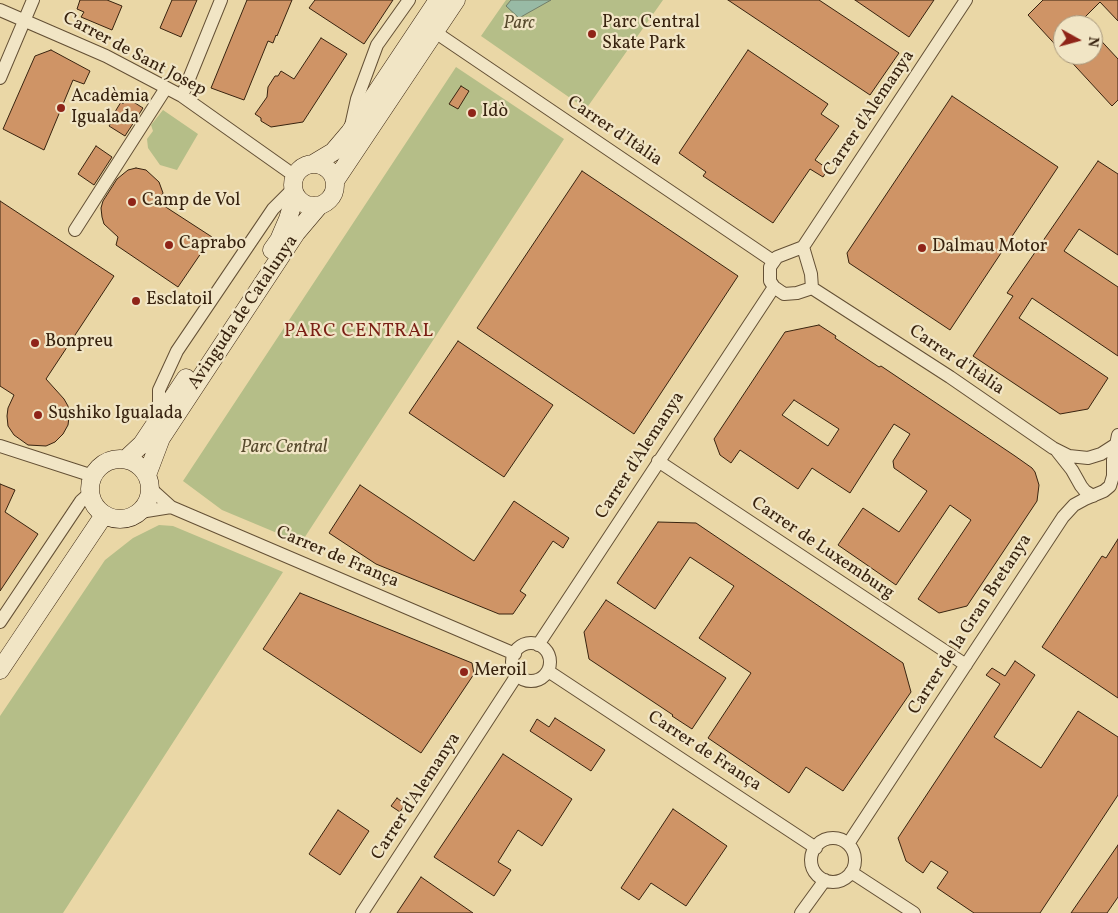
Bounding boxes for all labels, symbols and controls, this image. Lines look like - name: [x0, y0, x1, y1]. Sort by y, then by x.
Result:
- street label: Carrer de Sant Josep: [59, 8, 209, 102]
- place label: Parc Central Skate Park: [602, 13, 700, 56]
- park label: Parc: [503, 14, 535, 36]
- north arrow: [1053, 15, 1103, 65]
- marker: Parc Central Skate Park: [586, 28, 598, 40]
- text: N: [1082, 36, 1102, 48]
- street label: Carrer d'Alemanya: [820, 47, 920, 181]
- place label: Acadèmia Igualada: [71, 87, 149, 130]
- street label: Carrer d'Itàlia: [562, 92, 666, 172]
- marker: Acadèmia Igualada: [55, 102, 67, 114]
- place label: Idò: [482, 102, 508, 124]
- marker: Idò: [466, 107, 478, 119]
- place label: Camp de Vol: [142, 191, 240, 213]
- marker: Camp de Vol: [126, 196, 138, 208]
- street label: Avinguda de Catalunya: [184, 232, 304, 394]
- place label: Caprabo: [179, 234, 246, 256]
- place label: Dalmau Motor: [932, 237, 1047, 259]
- marker: Caprabo: [163, 239, 175, 251]
- marker: Dalmau Motor: [916, 242, 928, 254]
- place label: Esclatoil: [146, 290, 213, 312]
- marker: Esclatoil: [130, 295, 142, 307]
- street label: Carrer d'Itàlia: [904, 321, 1008, 401]
- district label: PARC CENTRAL: [282, 322, 436, 344]
- place label: Bonpreu: [45, 332, 113, 354]
- marker: Bonpreu: [29, 337, 41, 349]
- street label: Carrer d'Alemanya: [592, 388, 690, 524]
- place label: Sushiko Igualada: [48, 404, 183, 426]
- marker: Sushiko Igualada: [32, 409, 44, 421]
- park label: Parc Central: [240, 438, 328, 460]
- street label: Carrer de Luxemburg: [746, 493, 898, 605]
- street label: Carrer de França: [272, 522, 402, 594]
- street label: Carrer de la Gran Bretanya: [904, 531, 1038, 719]
- place label: Meroil: [474, 661, 527, 683]
- marker: Meroil: [458, 666, 470, 678]
- street label: Carrer de França: [643, 707, 765, 797]
- street label: Carrer d'Alemanya: [368, 729, 466, 865]

